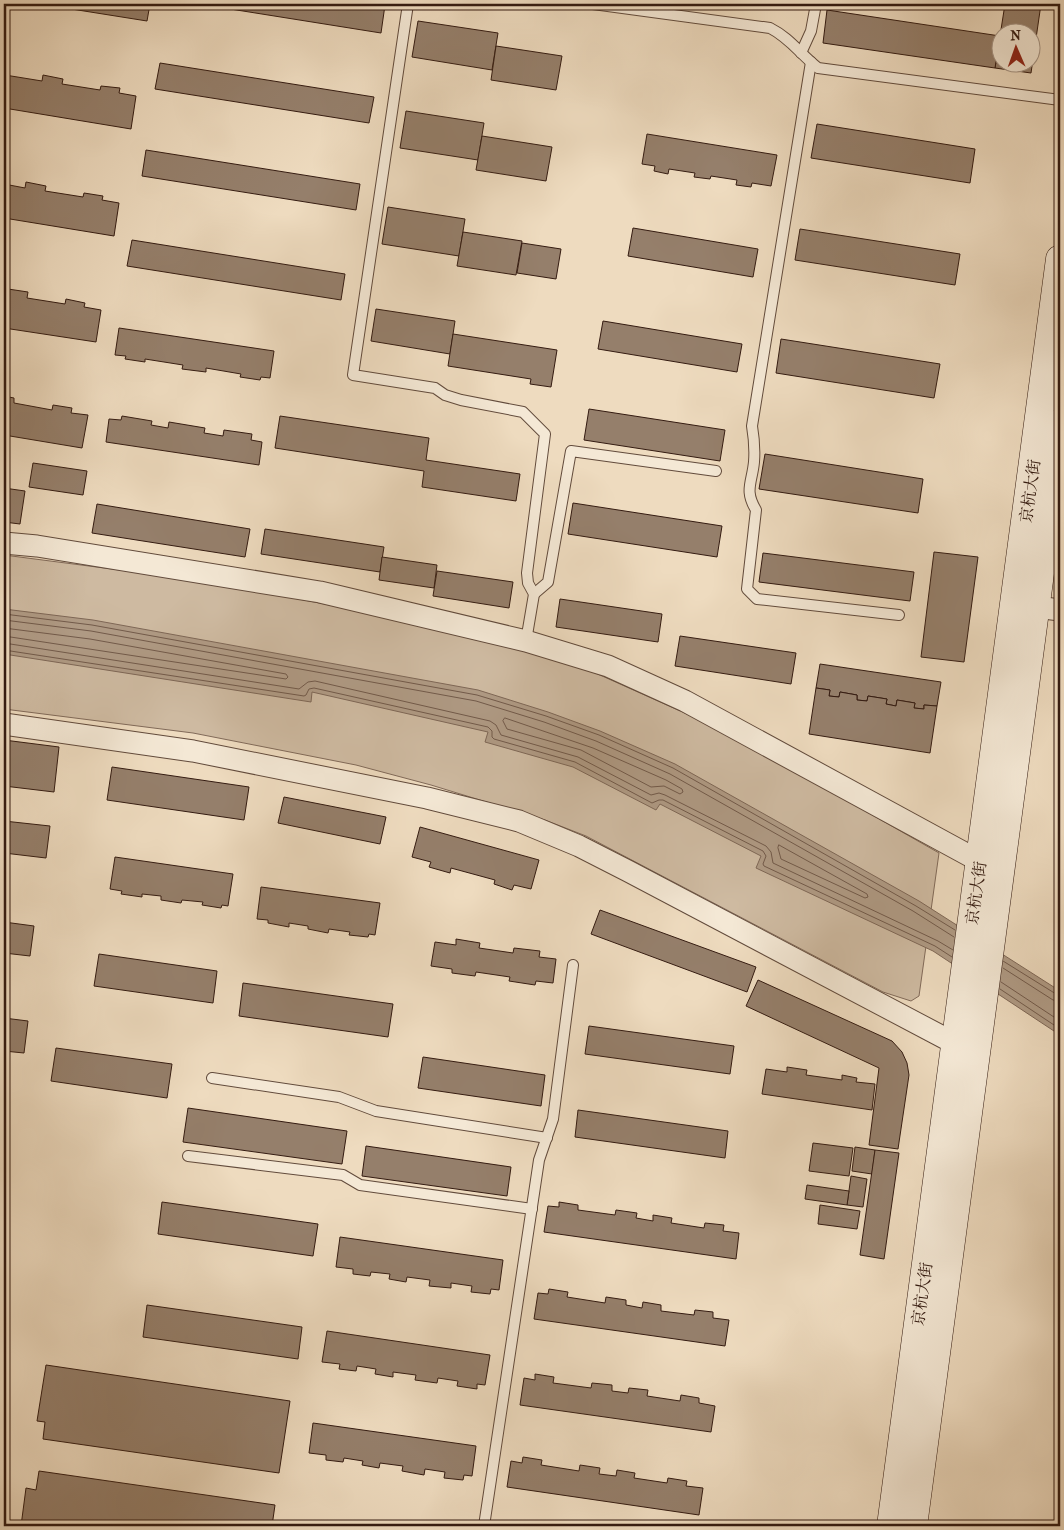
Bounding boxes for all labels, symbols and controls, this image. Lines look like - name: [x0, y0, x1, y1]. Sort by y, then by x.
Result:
- north arrow: [992, 22, 1042, 72]
- text: N: [1010, 27, 1022, 44]
- street label: 京杭大街: [1016, 458, 1044, 524]
- street label: 京杭大街: [962, 860, 990, 926]
- street label: 京杭大街: [908, 1261, 936, 1327]

